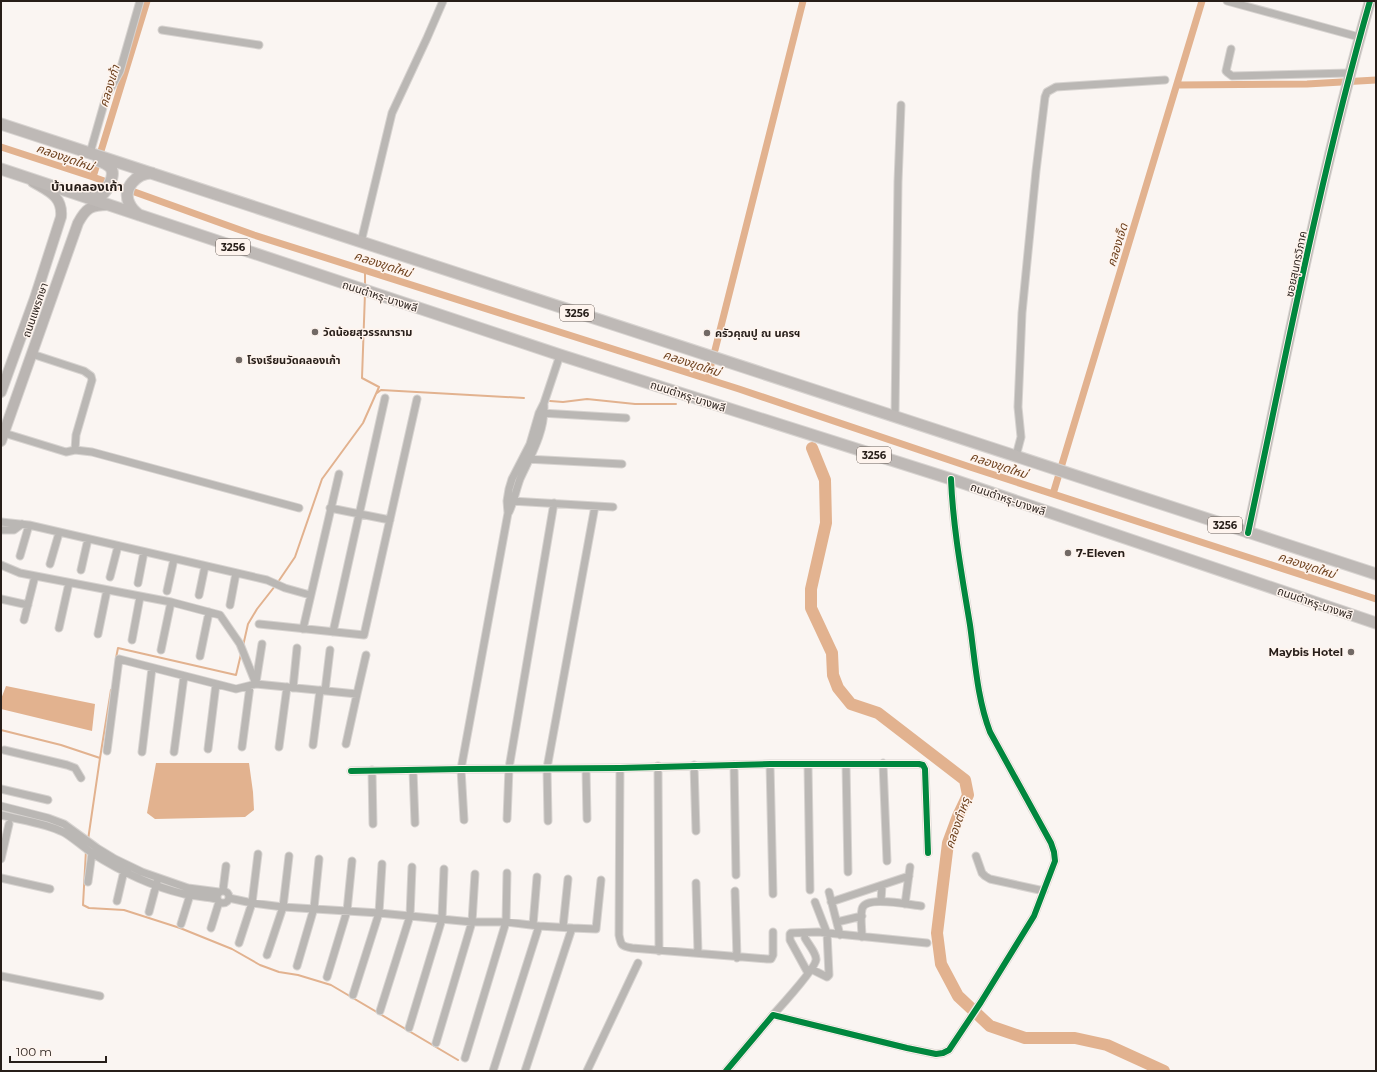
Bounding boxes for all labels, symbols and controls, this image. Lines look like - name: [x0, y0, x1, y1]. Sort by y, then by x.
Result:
- water label: คลองเก้า: [96, 62, 123, 109]
- water label: คลองขุดใหม่: [34, 140, 97, 175]
- district label: บ้านคลองเก้า: [51, 178, 123, 194]
- water label: คลองเจ็ด: [1103, 221, 1131, 268]
- street label: ซอยสุนทรวิภาค: [1282, 230, 1310, 298]
- road number: 3256: [216, 239, 250, 255]
- water label: คลองขุดใหม่: [352, 248, 416, 282]
- street label: ถนนตำหรุ-บางพลี: [340, 277, 420, 315]
- street label: ถนนแพรกษา: [19, 281, 51, 339]
- road number: 3256: [560, 305, 594, 321]
- place label: วัดน้อยสุวรรณาราม: [323, 325, 412, 339]
- place label: ครัวคุณปู ณ นครฯ: [715, 326, 800, 340]
- marker: วัดน้อยสุวรรณาราม: [310, 327, 320, 337]
- marker: ครัวคุณปู ณ นครฯ: [702, 328, 712, 338]
- water label: คลองขุดใหม่: [661, 347, 725, 381]
- place label: โรงเรียนวัดคลองเก้า: [247, 353, 341, 367]
- marker: โรงเรียนวัดคลองเก้า: [234, 355, 244, 365]
- street label: ถนนตำหรุ-บางพลี: [648, 377, 728, 415]
- road number: 3256: [857, 447, 891, 463]
- water label: คลองขุดใหม่: [968, 449, 1032, 483]
- street label: ถนนตำหรุ-บางพลี: [969, 480, 1047, 518]
- road number: 3256: [1208, 517, 1242, 533]
- place label: 7-Eleven: [1076, 546, 1125, 560]
- marker: 7-Eleven: [1063, 548, 1073, 558]
- water label: คลองขุดใหม่: [1276, 549, 1340, 583]
- street label: ถนนตำหรุ-บางพลี: [1276, 584, 1354, 622]
- place label: Maybis Hotel: [1268, 645, 1343, 659]
- marker: Maybis Hotel: [1346, 647, 1356, 657]
- water label: คลองตำหรุ: [941, 794, 974, 851]
- scale bar: [10, 1038, 106, 1064]
- text: 100 m: [16, 1044, 52, 1059]

